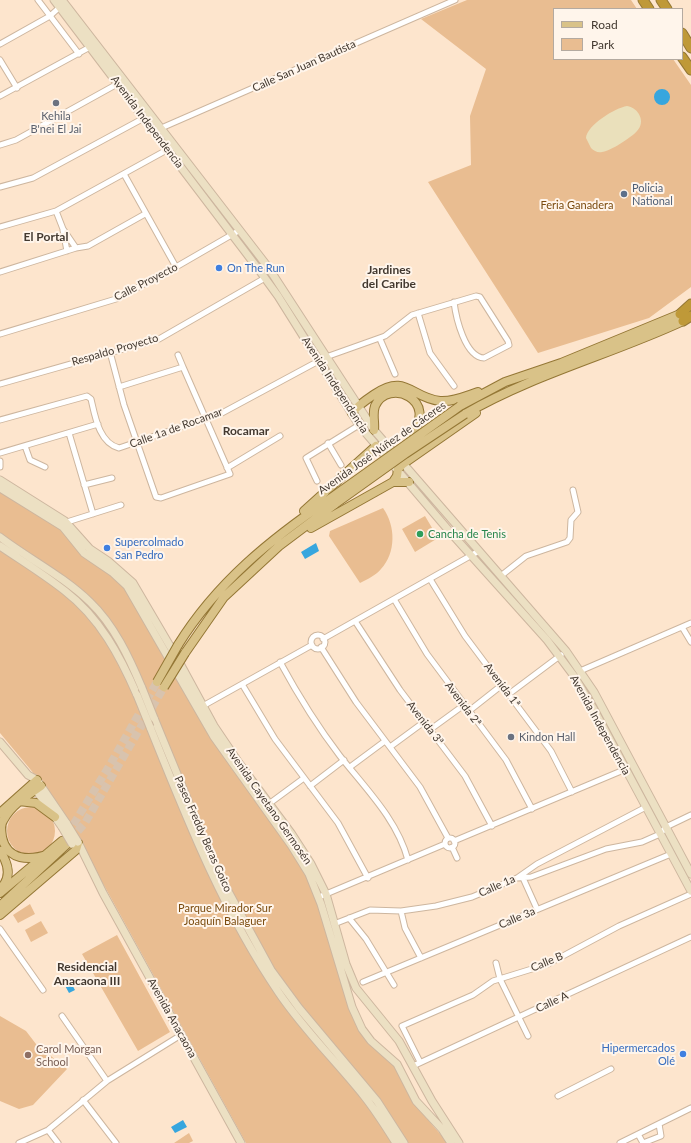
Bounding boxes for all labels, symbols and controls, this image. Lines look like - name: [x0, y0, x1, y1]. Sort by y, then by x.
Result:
- legend: [553, 8, 683, 60]
- text: Road: [591, 17, 618, 32]
- street label: Calle San Juan Bautista: [250, 37, 358, 95]
- text: Park: [591, 37, 614, 52]
- street label: Avenida Independencia: [108, 73, 186, 171]
- marker: Kehila B'nei El Jai: [51, 98, 61, 108]
- place label: Kehila B'nei El Jai: [30, 109, 82, 135]
- place label: Policia National: [632, 181, 673, 207]
- marker: Policia National: [619, 189, 629, 199]
- park label: Feria Ganadera: [541, 198, 613, 212]
- district label: El Portal: [24, 230, 68, 244]
- street label: Calle Proyecto: [112, 260, 180, 304]
- place label: On The Run: [227, 261, 285, 275]
- marker: On The Run: [214, 263, 224, 273]
- district label: Jardines del Caribe: [362, 263, 416, 291]
- street label: Respaldo Proyecto: [70, 331, 160, 369]
- street label: Avenida Independencia: [299, 334, 371, 436]
- street label: Avenida José Núñez de Cáceres: [316, 399, 448, 497]
- street label: Calle 1a de Rocamar: [128, 405, 224, 451]
- district label: Rocamar: [223, 424, 269, 438]
- place label: Cancha de Tenis: [428, 527, 506, 541]
- marker: Cancha de Tenis: [415, 529, 425, 539]
- place label: Supercolmado San Pedro: [115, 535, 184, 561]
- marker: Supercolmado San Pedro: [102, 543, 112, 553]
- street label: Avenida 1ª: [481, 660, 523, 710]
- street label: Avenida Independencia: [567, 673, 633, 777]
- street label: Avenida 2ª: [442, 679, 484, 729]
- street label: Avenida 3ª: [404, 698, 446, 748]
- place label: Kindon Hall: [519, 730, 575, 744]
- marker: Kindon Hall: [506, 732, 516, 742]
- street label: Avenida Cayetano Germosén: [223, 745, 315, 867]
- street label: Paseo Freddy Beras Goico: [171, 774, 235, 894]
- street label: Calle 1a: [477, 872, 517, 900]
- park label: Parque Mirador Sur Joaquín Balaguer: [178, 901, 272, 927]
- street label: Calle 3a: [497, 904, 537, 932]
- street label: Calle B: [529, 949, 565, 975]
- district label: Residencial Anacaona III: [54, 960, 120, 988]
- street label: Avenida Anacaona: [145, 976, 199, 1060]
- street label: Calle A: [534, 989, 570, 1015]
- place label: Hipermercados Olé: [602, 1041, 675, 1067]
- place label: Carol Morgan School: [36, 1042, 102, 1068]
- marker: Hipermercados Olé: [678, 1049, 688, 1059]
- marker: Carol Morgan School: [23, 1050, 33, 1060]

